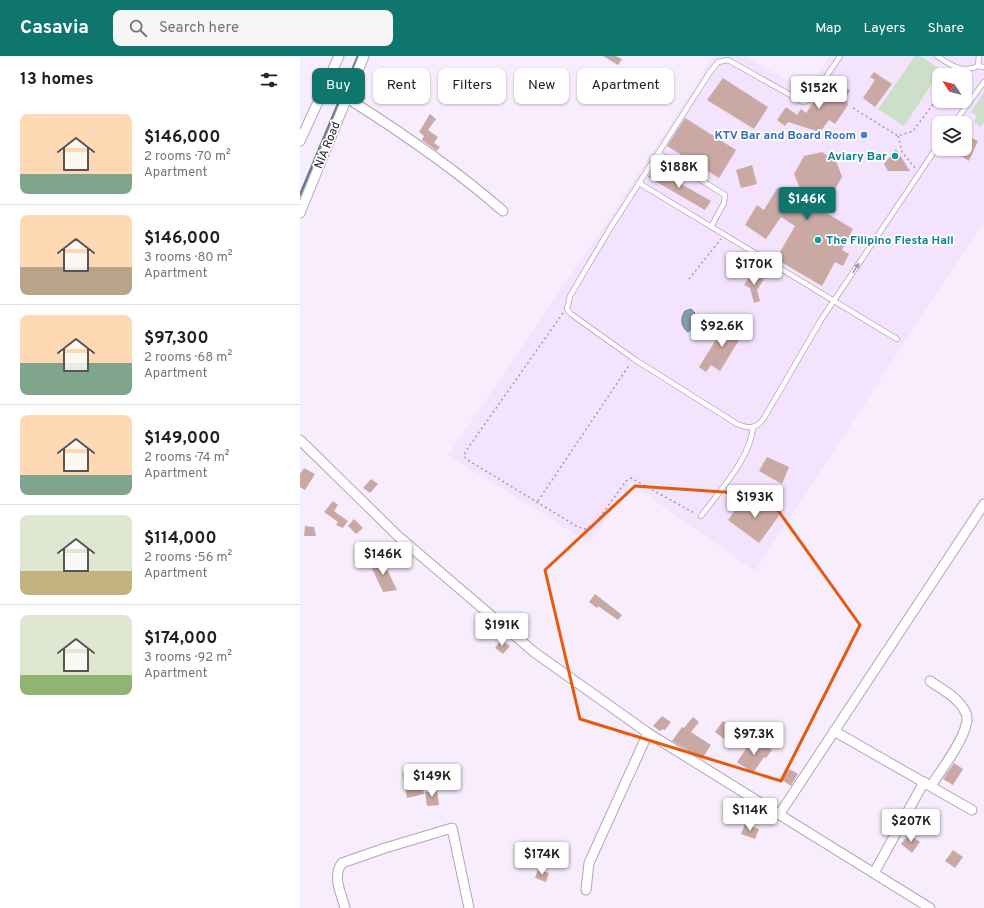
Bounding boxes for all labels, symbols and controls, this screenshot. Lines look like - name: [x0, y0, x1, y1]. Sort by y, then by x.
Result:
- search box: [113, 10, 393, 46]
- text: Casavia: [20, 16, 89, 40]
- icon: search: [127, 17, 149, 39]
- text: Search here: [159, 19, 239, 38]
- text: Map: [815, 20, 841, 37]
- text: Layers: [863, 20, 905, 37]
- text: Share: [927, 20, 964, 37]
- chip: Buy: [312, 68, 365, 104]
- chip: Rent: [373, 68, 430, 104]
- chip: Filters: [438, 68, 506, 104]
- chip: New: [514, 68, 569, 104]
- chip: Apartment: [577, 68, 674, 104]
- north arrow: [932, 68, 972, 108]
- map controls: [932, 68, 972, 156]
- text: 13 homes: [20, 69, 94, 91]
- icon: filters: [258, 69, 280, 91]
- pin: $152K: [791, 76, 847, 110]
- text: $152K: [800, 81, 838, 97]
- button: layers: [932, 116, 972, 156]
- street label: NIA Road: [311, 119, 345, 171]
- text: $146,000: [144, 127, 220, 149]
- place label: KTV Bar and Board Room: [715, 128, 856, 144]
- icon: home: [52, 130, 100, 178]
- marker: KTV Bar and Board Room: [859, 130, 869, 140]
- text: 2 rooms · 70 m²: [144, 149, 231, 165]
- place label: Aviary Bar: [827, 149, 887, 165]
- marker: Aviary Bar: [890, 151, 900, 161]
- pin: $188K: [651, 155, 707, 189]
- text: $188K: [660, 160, 698, 176]
- text: Apartment: [144, 165, 207, 181]
- pin: $146K: [779, 187, 835, 221]
- text: $146K: [788, 192, 826, 208]
- text: $146,000: [144, 228, 220, 250]
- icon: home: [52, 231, 100, 279]
- place label: The Filipino Fiesta Hall: [826, 233, 954, 249]
- marker: The Filipino Fiesta Hall: [813, 235, 823, 245]
- text: 3 rooms · 80 m²: [144, 250, 232, 266]
- pin: $170K: [726, 252, 782, 286]
- text: $170K: [735, 257, 773, 273]
- one-way arrow: [853, 262, 860, 274]
- text: Apartment: [144, 266, 207, 282]
- pin: $92.6K: [689, 314, 755, 348]
- text: $92.6K: [700, 319, 744, 335]
- text: $97,300: [144, 328, 209, 350]
- icon: home: [52, 331, 100, 379]
- text: 2 rooms · 68 m²: [144, 350, 232, 366]
- text: Apartment: [144, 366, 207, 382]
- text: $149,000: [144, 428, 220, 450]
- icon: home: [52, 431, 100, 479]
- text: 2 rooms · 74 m²: [144, 450, 229, 466]
- text: Apartment: [144, 466, 207, 482]
- pin: $193K: [727, 485, 783, 519]
- text: $193K: [736, 490, 774, 506]
- text: $114,000: [144, 528, 217, 550]
- icon: home: [52, 531, 100, 579]
- pin: $146K: [355, 542, 411, 576]
- text: $146K: [364, 547, 402, 563]
- text: 2 rooms · 56 m²: [144, 550, 232, 566]
- text: Apartment: [144, 566, 207, 582]
- pin: $191K: [474, 613, 530, 647]
- text: $191K: [484, 618, 520, 634]
- text: $174,000: [144, 628, 218, 650]
- icon: home: [52, 631, 100, 679]
- text: 3 rooms · 92 m²: [144, 650, 232, 666]
- text: Apartment: [144, 666, 207, 682]
- pin: $97.3K: [721, 722, 787, 756]
- text: $97.3K: [733, 727, 775, 743]
- pin: $149K: [404, 764, 460, 798]
- text: $149K: [413, 769, 451, 785]
- pin: $114K: [722, 798, 778, 832]
- text: $114K: [732, 803, 768, 819]
- pin: $207K: [883, 809, 939, 843]
- text: $207K: [891, 814, 931, 830]
- pin: $174K: [514, 842, 570, 876]
- text: $174K: [524, 847, 560, 863]

